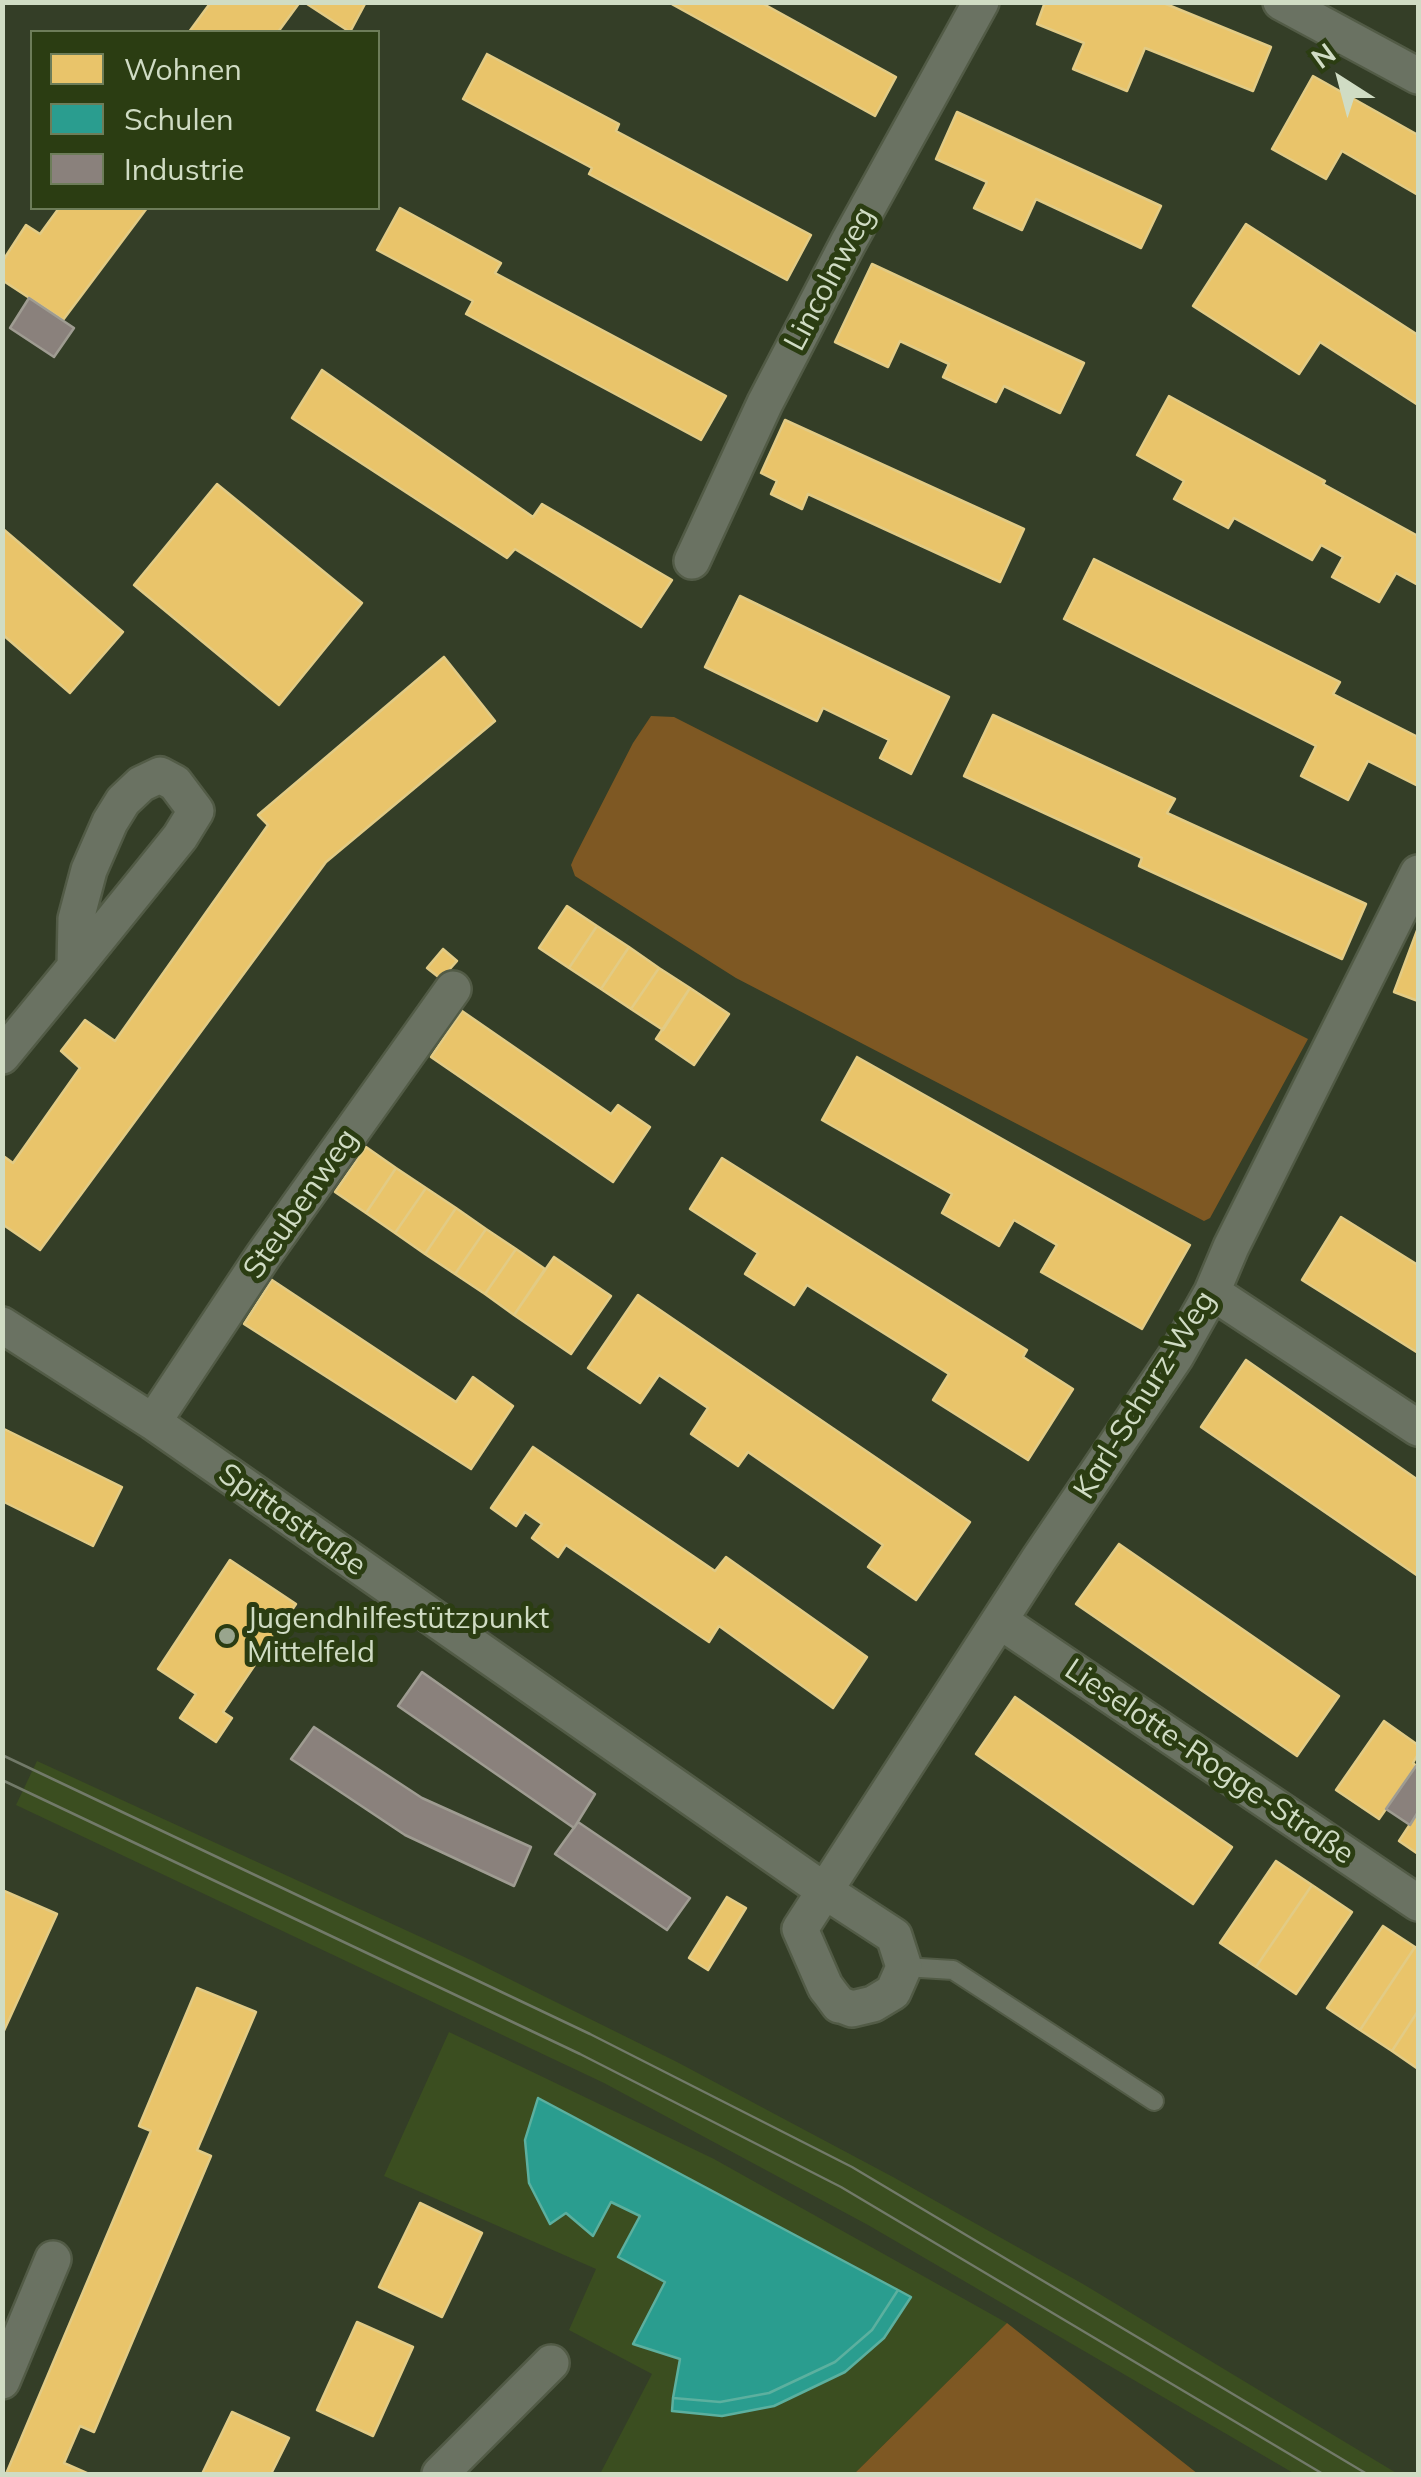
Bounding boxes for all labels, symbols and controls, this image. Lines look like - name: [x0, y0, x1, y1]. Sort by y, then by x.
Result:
- legend: [30, 30, 380, 210]
- north arrow: [1291, 30, 1391, 130]
- text: N: [1304, 35, 1342, 76]
- text: Wohnen: [124, 50, 242, 88]
- text: Schulen: [124, 100, 233, 138]
- text: Industrie: [124, 150, 244, 188]
- street label: Lincolnweg: [777, 201, 883, 357]
- street label: Steubenweg: [236, 1122, 366, 1286]
- street label: Karl-Schurz-Weg: [1067, 1284, 1223, 1506]
- street label: Spittastraße: [211, 1456, 373, 1584]
- place label: Jugendhilfestützpunkt Mittelfeld: [247, 1601, 549, 1672]
- marker: Jugendhilfestützpunkt Mittelfeld: [216, 1625, 238, 1647]
- street label: Lieselotte-Rogge-Straße: [1058, 1652, 1360, 1872]

